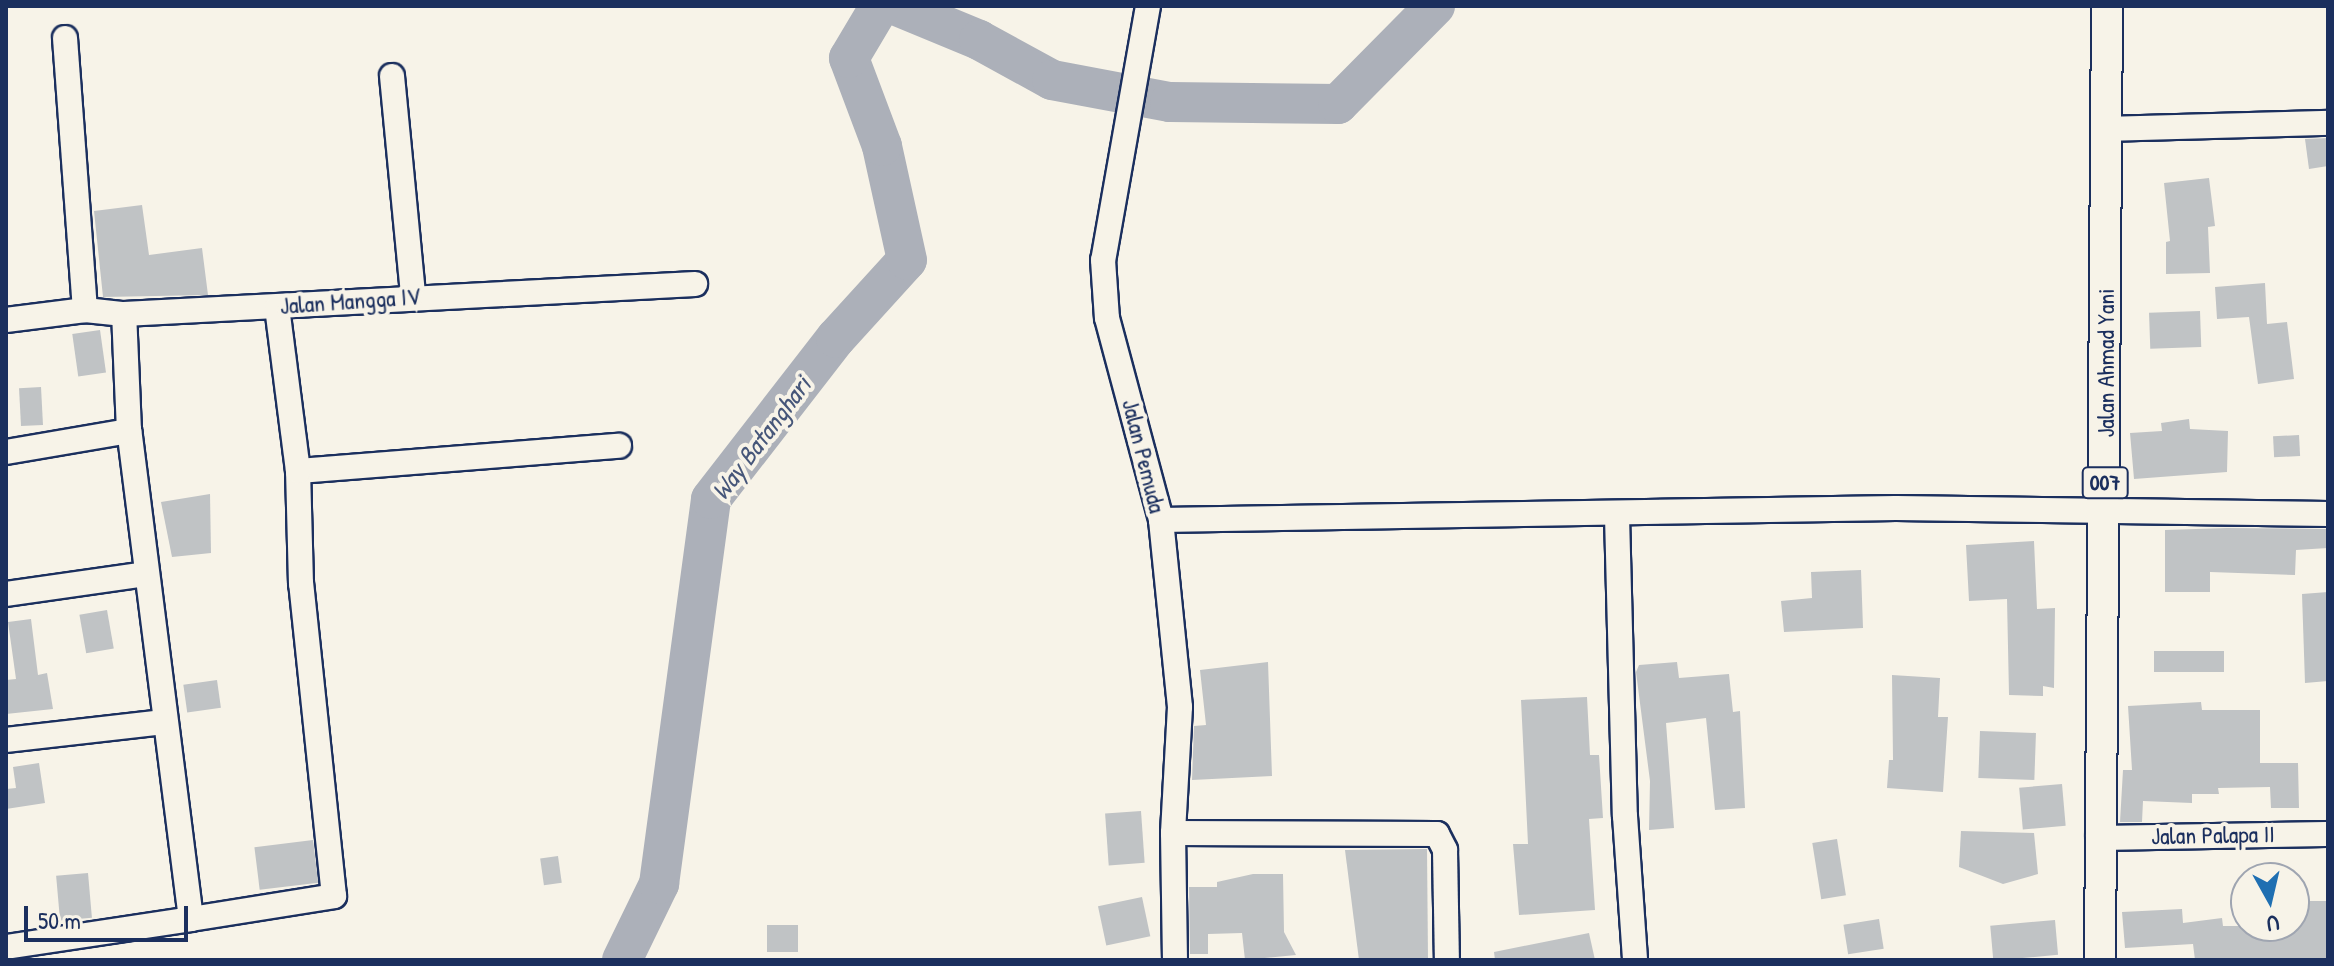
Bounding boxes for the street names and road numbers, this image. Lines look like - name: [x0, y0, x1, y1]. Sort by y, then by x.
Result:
- street label: Jalan Mangga IV: [279, 282, 421, 320]
- street label: Jalan Ahmad Yani: [2092, 288, 2120, 438]
- street label: Jalan Pemuda: [1116, 396, 1172, 516]
- road number: 007: [2081, 465, 2129, 501]
- street label: Jalan Palapa II: [2151, 820, 2275, 850]

